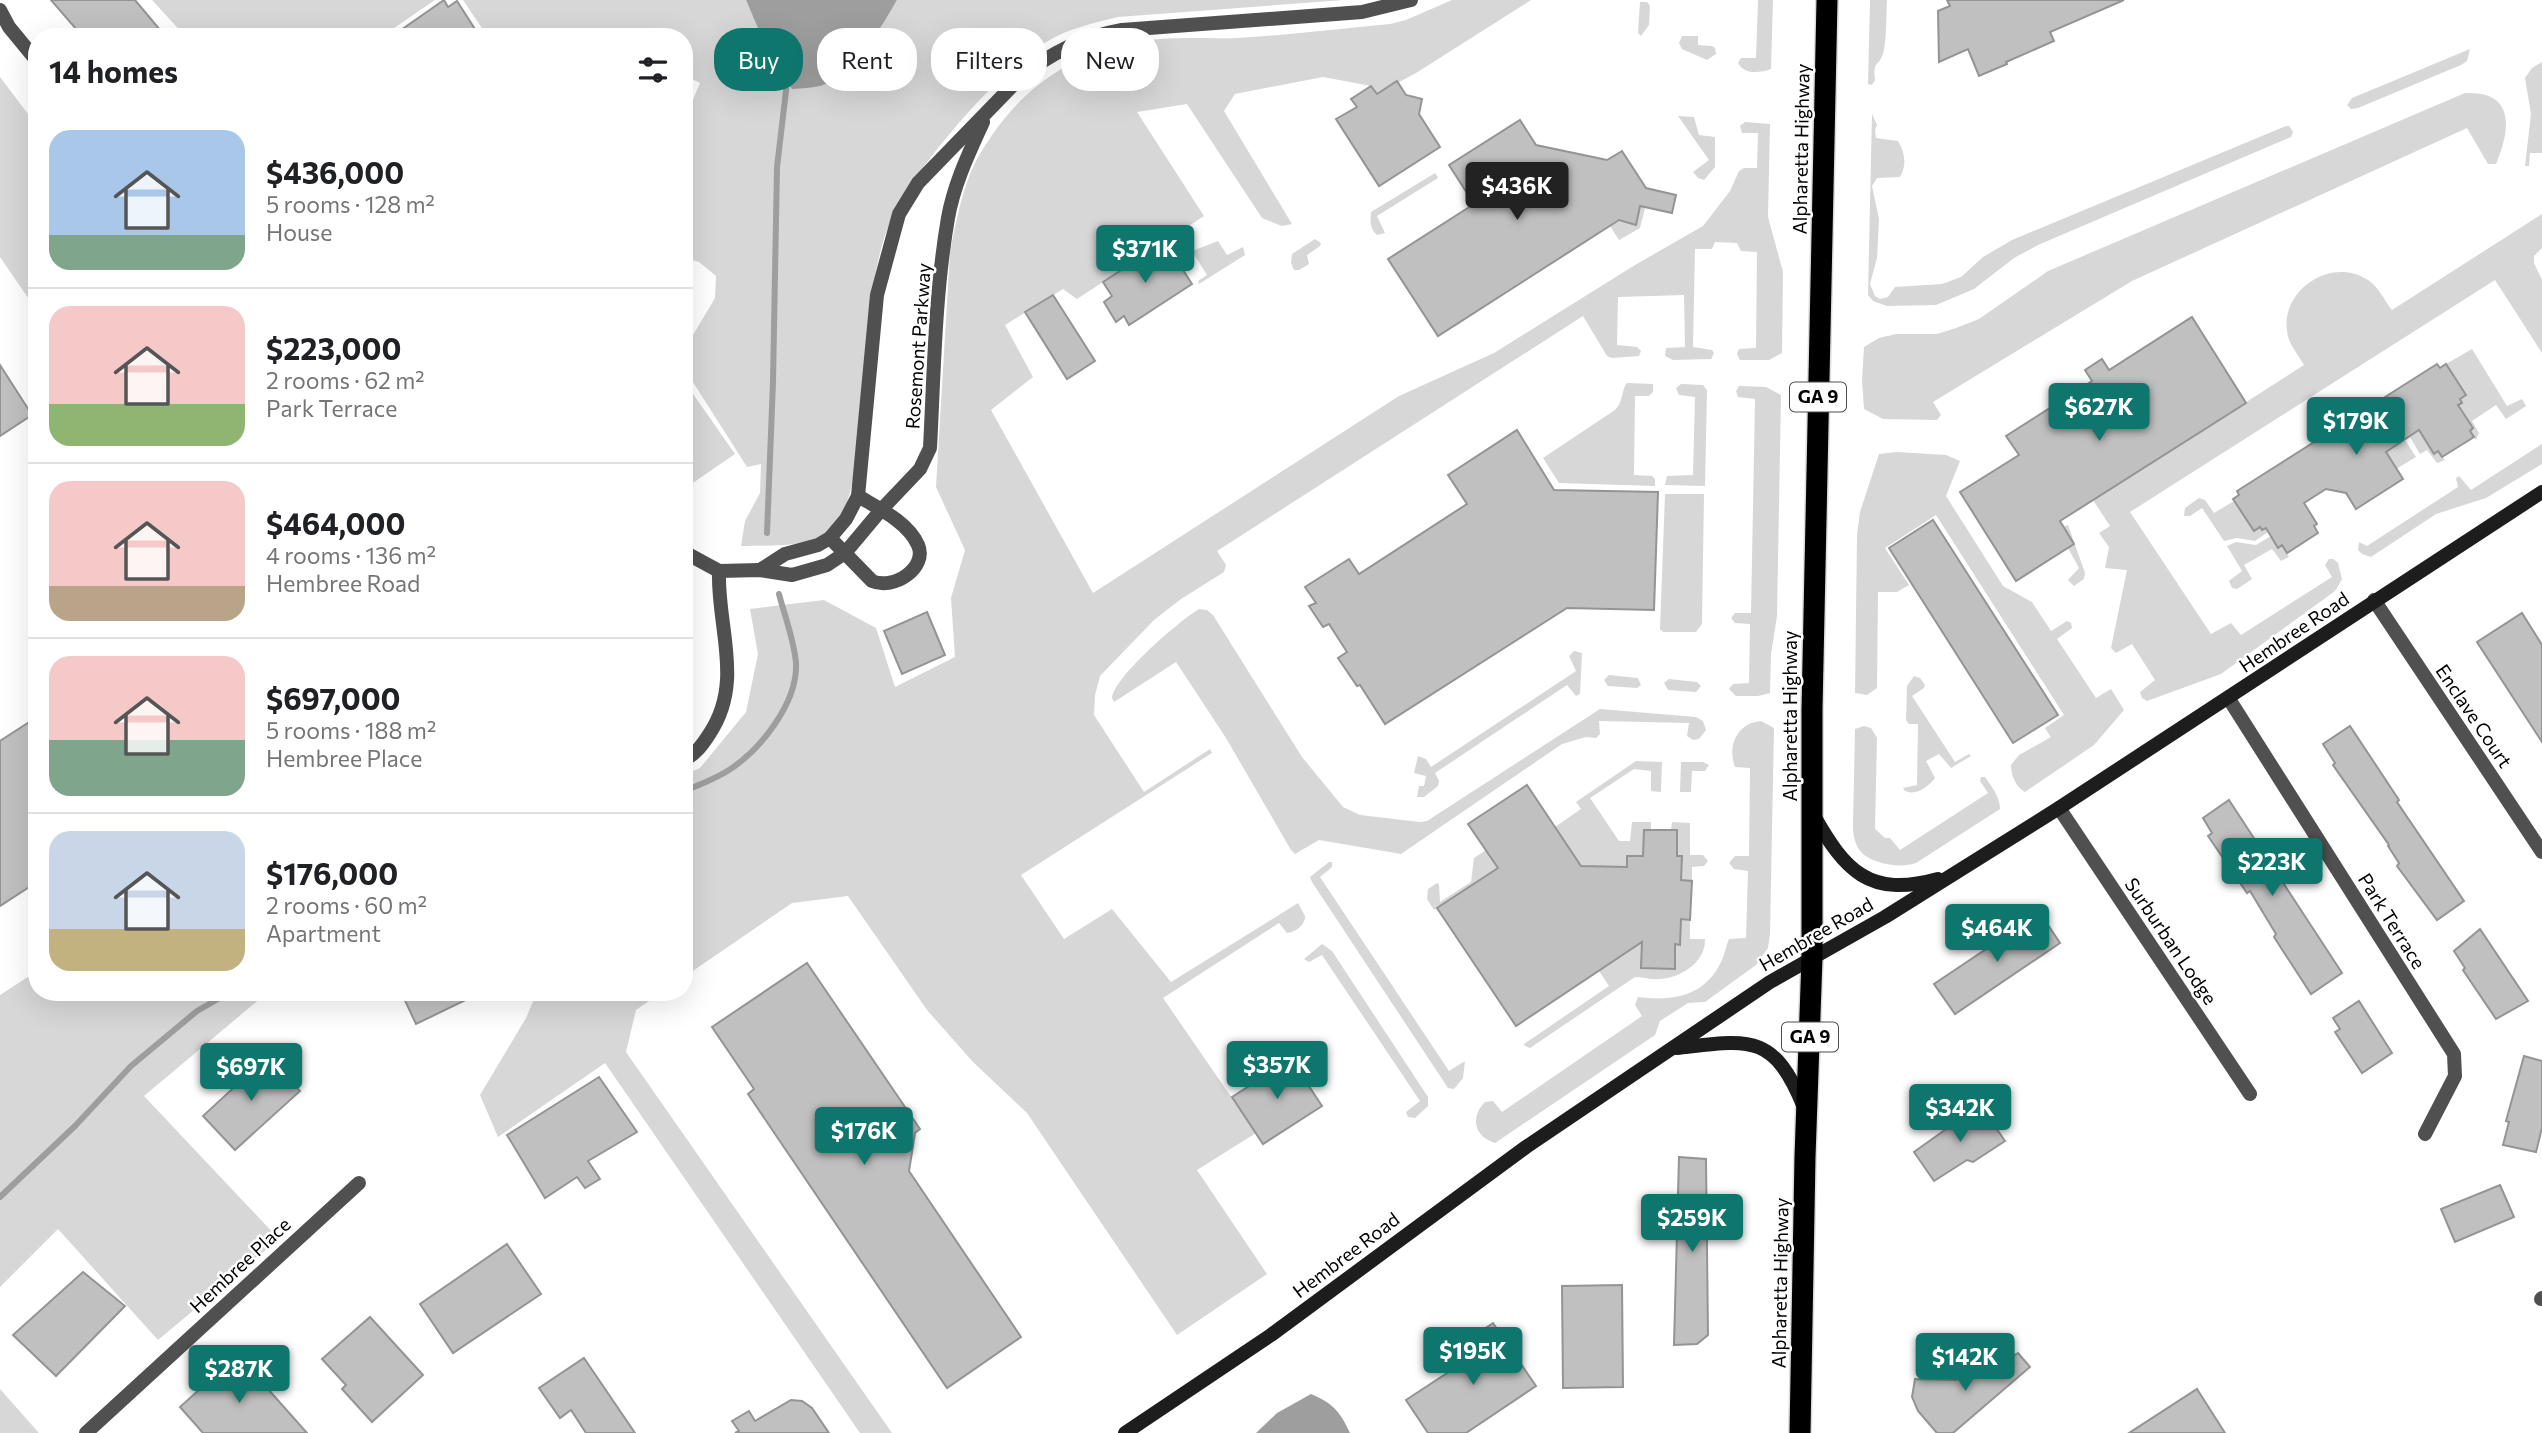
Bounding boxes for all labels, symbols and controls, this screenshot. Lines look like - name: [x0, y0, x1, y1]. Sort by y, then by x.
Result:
- chip: Buy: [714, 28, 803, 91]
- chip: Rent: [817, 28, 917, 91]
- chip: Filters: [931, 28, 1047, 91]
- chip: New: [1061, 28, 1159, 91]
- icon: filters: [634, 51, 672, 89]
- text: 14 homes: [49, 52, 178, 89]
- street label: Alpharetta Highway: [1788, 63, 1813, 235]
- text: $436,000: [266, 153, 404, 190]
- icon: home: [105, 158, 189, 242]
- pin: $436K: [1468, 162, 1566, 222]
- text: $436K: [1482, 171, 1552, 199]
- text: 5 rooms · 128 m²: [266, 190, 435, 218]
- text: House: [266, 218, 332, 246]
- pin: $371K: [1096, 226, 1194, 285]
- text: $371K: [1112, 234, 1178, 262]
- street label: Rosemont Parkway: [900, 262, 935, 430]
- text: $223,000: [266, 329, 401, 366]
- icon: home: [105, 334, 189, 418]
- text: 2 rooms · 62 m²: [266, 366, 425, 394]
- road number: GA 9: [1790, 382, 1846, 412]
- pin: $627K: [2050, 384, 2148, 443]
- text: $627K: [2065, 392, 2133, 420]
- text: Park Terrace: [266, 394, 397, 422]
- pin: $179K: [2307, 398, 2405, 457]
- text: $179K: [2323, 406, 2389, 434]
- text: $464,000: [266, 504, 405, 541]
- icon: home: [105, 509, 189, 593]
- text: 4 rooms · 136 m²: [266, 541, 436, 569]
- text: Hembree Road: [266, 569, 420, 597]
- street label: Hembree Road: [2234, 586, 2353, 677]
- street label: Alpharetta Highway: [1778, 630, 1801, 801]
- street label: Enclave Court: [2431, 660, 2517, 772]
- text: $697,000: [266, 679, 401, 716]
- icon: home: [105, 684, 189, 768]
- text: 5 rooms · 188 m²: [266, 716, 436, 744]
- text: Hembree Place: [266, 744, 422, 772]
- pin: $223K: [2223, 838, 2321, 898]
- text: $223K: [2238, 847, 2306, 875]
- text: $176,000: [266, 854, 398, 891]
- icon: home: [105, 859, 189, 943]
- street label: Park Terrace: [2354, 869, 2431, 973]
- street label: Surburban Lodge: [2121, 873, 2222, 1008]
- text: 2 rooms · 60 m²: [266, 891, 427, 919]
- street label: Hembree Road: [1755, 892, 1877, 975]
- pin: $464K: [1948, 904, 2046, 964]
- text: $464K: [1961, 913, 2033, 941]
- text: Apartment: [266, 919, 381, 947]
- road number: GA 9: [1782, 1022, 1838, 1052]
- pin: $357K: [1228, 1042, 1326, 1101]
- pin: $697K: [202, 1044, 300, 1103]
- text: $357K: [1243, 1050, 1311, 1078]
- text: $697K: [216, 1052, 286, 1080]
- pin: $342K: [1911, 1084, 2009, 1144]
- text: $342K: [1925, 1093, 1995, 1121]
- pin: $176K: [815, 1108, 913, 1167]
- text: $176K: [831, 1116, 897, 1144]
- pin: $259K: [1643, 1194, 1741, 1254]
- street label: Alpharetta Highway: [1767, 1197, 1792, 1369]
- text: $259K: [1657, 1203, 1727, 1231]
- street label: Hembree Road: [1288, 1207, 1403, 1302]
- street label: Hembree Place: [185, 1212, 295, 1317]
- pin: $195K: [1424, 1328, 1522, 1387]
- pin: $142K: [1916, 1334, 2014, 1393]
- text: $195K: [1439, 1336, 1507, 1364]
- text: $142K: [1932, 1342, 1998, 1370]
- pin: $287K: [190, 1346, 288, 1405]
- text: $287K: [205, 1354, 273, 1382]

